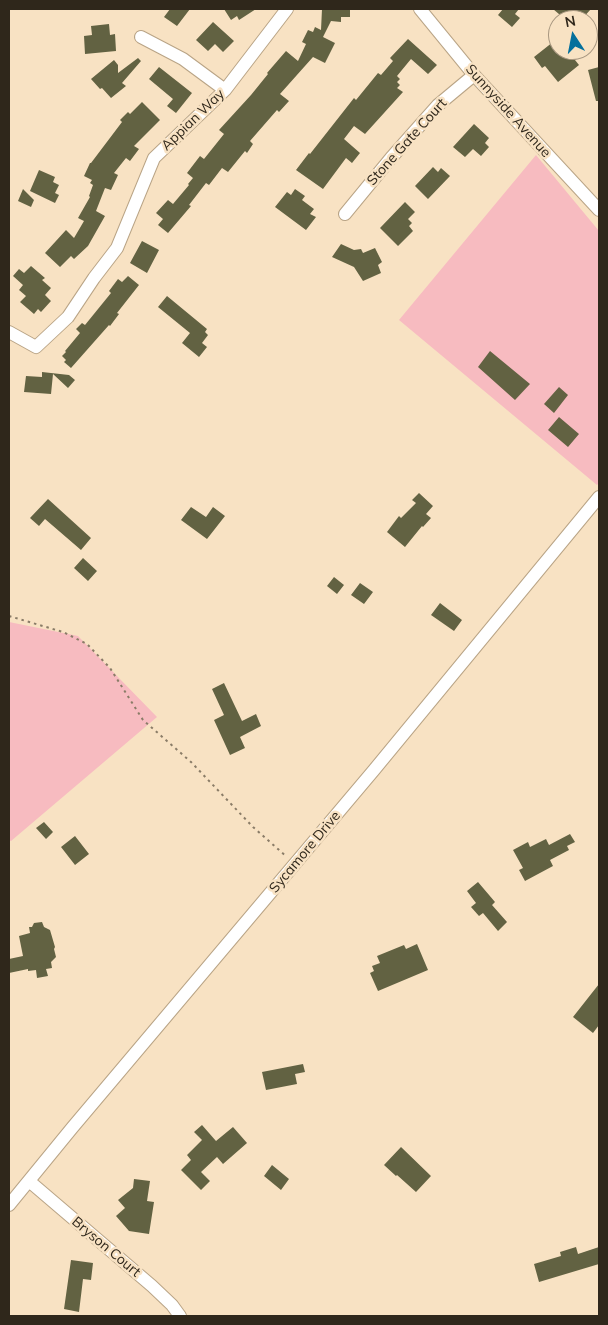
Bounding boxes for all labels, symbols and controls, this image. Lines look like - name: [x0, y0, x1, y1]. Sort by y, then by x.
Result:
- north arrow: [548, 10, 598, 60]
- text: N: [563, 11, 577, 31]
- street label: Sunnyside Avenue: [462, 61, 554, 161]
- street label: Appian Way: [158, 86, 228, 154]
- street label: Stone Gate Court: [364, 95, 450, 189]
- street label: Sycamore Drive: [266, 808, 344, 896]
- street label: Bryson Court: [68, 1213, 144, 1281]

